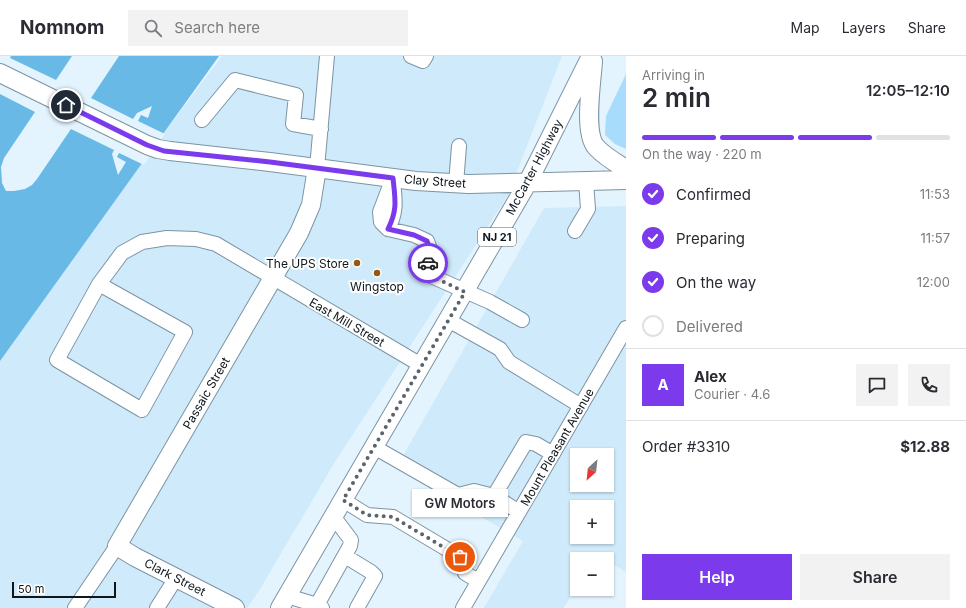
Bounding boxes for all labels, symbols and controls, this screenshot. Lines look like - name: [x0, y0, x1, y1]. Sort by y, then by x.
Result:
- search box: [128, 10, 408, 46]
- text: Nomnom: [20, 16, 104, 39]
- icon: search: [142, 17, 164, 39]
- text: Search here: [174, 18, 260, 37]
- text: Map: [791, 19, 820, 36]
- text: Layers: [842, 19, 886, 36]
- text: Share: [908, 19, 946, 36]
- text: Arriving in: [642, 67, 705, 83]
- text: 12:05–12:10: [866, 81, 950, 100]
- text: 2 min: [642, 82, 711, 113]
- pin: [49, 88, 83, 122]
- icon: home: [55, 94, 77, 116]
- street label: McCarter Highway: [502, 116, 566, 217]
- text: On the way · 220 m: [642, 146, 762, 162]
- street label: Clay Street: [403, 171, 467, 191]
- icon: check: [642, 183, 664, 205]
- text: Confirmed: [676, 185, 751, 204]
- text: 11:53: [920, 186, 950, 202]
- icon: check: [642, 227, 664, 249]
- road number: NJ 21: [478, 228, 516, 246]
- text: Preparing: [676, 229, 745, 248]
- text: 11:57: [920, 230, 950, 246]
- courier: [408, 243, 448, 283]
- icon: car: [417, 252, 439, 274]
- place label: The UPS Store: [266, 256, 349, 271]
- marker: The UPS Store: [352, 258, 362, 268]
- marker: Wingstop: [372, 268, 382, 278]
- icon: check: [642, 271, 664, 293]
- text: On the way: [676, 273, 756, 292]
- text: 12:00: [917, 274, 950, 290]
- place label: Wingstop: [350, 279, 404, 294]
- street label: East Mill Street: [307, 294, 387, 350]
- text: Delivered: [676, 317, 743, 336]
- street label: Passaic Street: [179, 354, 233, 432]
- button: chat: [856, 364, 898, 406]
- button: phone: [908, 364, 950, 406]
- text: Alex: [694, 367, 727, 386]
- text: A: [657, 375, 669, 394]
- street label: Mount Pleasant Avenue: [517, 385, 597, 509]
- text: Courier · 4.6: [694, 386, 770, 402]
- text: Order #3310: [642, 437, 730, 456]
- text: $12.88: [900, 437, 950, 456]
- north arrow: [570, 448, 614, 492]
- map controls: [570, 448, 614, 596]
- callout: GW Motors: [412, 489, 508, 517]
- text: GW Motors: [425, 495, 495, 511]
- button: +: [570, 500, 614, 544]
- pin: [443, 540, 477, 574]
- icon: bag: [449, 546, 471, 568]
- button: −: [570, 552, 614, 596]
- button: Help: [642, 554, 792, 600]
- button: Share: [800, 554, 950, 600]
- street label: Clark Street: [142, 555, 208, 599]
- scale bar: [12, 580, 116, 599]
- text: 50 m: [18, 582, 44, 596]

